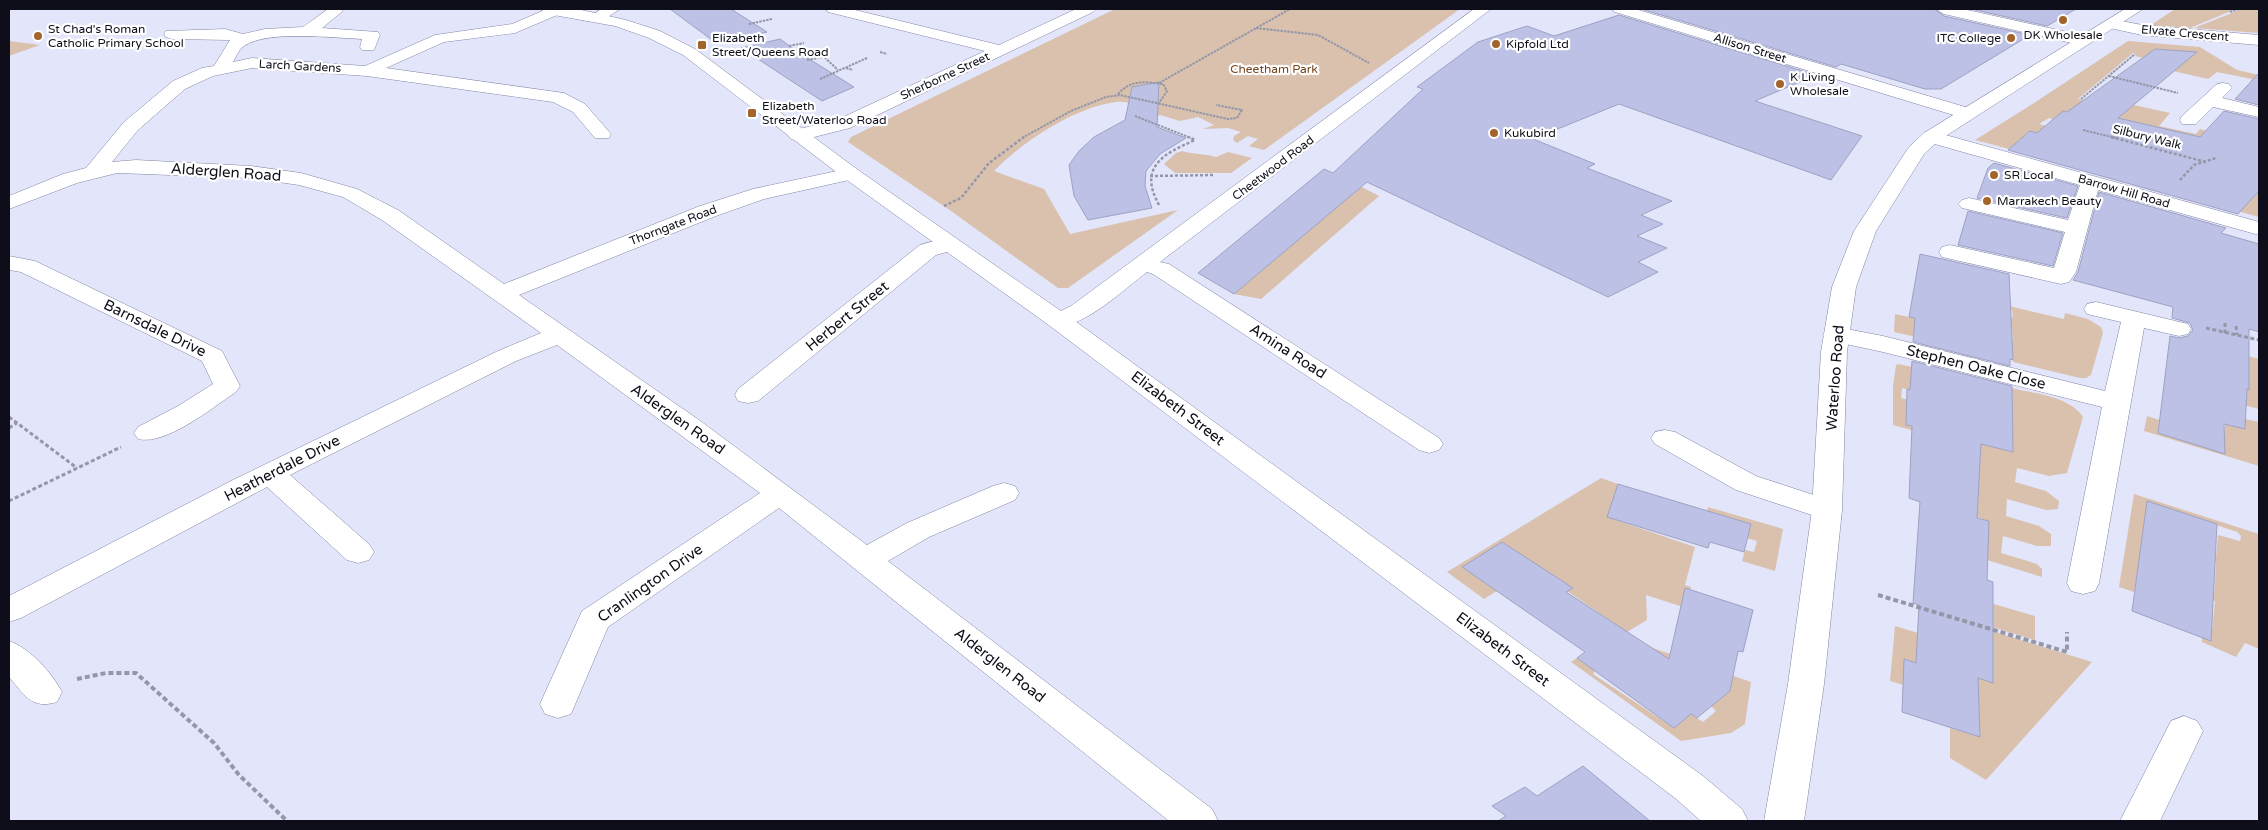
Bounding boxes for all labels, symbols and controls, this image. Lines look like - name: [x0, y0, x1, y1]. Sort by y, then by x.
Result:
- marker: DK Wholesale: [2057, 14, 2069, 26]
- place label: St Chad's Roman Catholic Primary School: [48, 22, 184, 50]
- street label: Elvate Crescent: [2141, 22, 2230, 44]
- place label: DK Wholesale: [2024, 28, 2103, 42]
- marker: St Chad's Roman Catholic Primary School: [32, 30, 44, 42]
- street label: Allison Street: [1712, 30, 1789, 66]
- place label: Elizabeth Street/Queens Road: [712, 31, 829, 59]
- place label: ITC College: [1937, 31, 2001, 45]
- marker: ITC College: [2005, 32, 2017, 44]
- place label: Kipfold Ltd: [1506, 37, 1569, 51]
- marker: Kipfold Ltd: [1490, 38, 1502, 50]
- marker: Elizabeth Street/Queens Road: [696, 39, 708, 51]
- street label: Sherborne Street: [898, 49, 992, 103]
- street label: Larch Gardens: [258, 57, 342, 75]
- park label: Cheetham Park: [1230, 62, 1318, 76]
- place label: K Living Wholesale: [1790, 70, 1849, 98]
- marker: K Living Wholesale: [1774, 78, 1786, 90]
- place label: Elizabeth Street/Waterloo Road: [762, 99, 887, 127]
- marker: Elizabeth Street/Waterloo Road: [746, 107, 758, 119]
- street label: Silbury Walk: [2111, 122, 2183, 152]
- place label: Kukubird: [1504, 126, 1556, 140]
- marker: Kukubird: [1488, 127, 1500, 139]
- street label: Cheetwood Road: [1229, 133, 1317, 203]
- street label: Alderglen Road: [170, 159, 282, 185]
- place label: SR Local: [2004, 168, 2053, 182]
- marker: SR Local: [1988, 169, 2000, 181]
- street label: Barrow Hill Road: [2076, 171, 2172, 211]
- place label: Marrakech Beauty: [1997, 194, 2102, 208]
- marker: Marrakech Beauty: [1981, 195, 1993, 207]
- street label: Thorngate Road: [627, 202, 719, 248]
- street label: Herbert Street: [802, 277, 892, 355]
- street label: Barnsdale Drive: [101, 295, 209, 361]
- street label: Amina Road: [1246, 320, 1330, 382]
- street label: Waterloo Road: [1822, 324, 1848, 432]
- street label: Stephen Oake Close: [1904, 341, 2048, 393]
- street label: Elizabeth Street: [1128, 367, 1229, 449]
- street label: Alderglen Road: [627, 380, 729, 458]
- street label: Heatherdale Drive: [221, 431, 343, 505]
- street label: Cranlington Drive: [594, 540, 706, 626]
- street label: Elizabeth Street: [1453, 608, 1554, 690]
- street label: Alderglen Road: [951, 624, 1049, 706]

